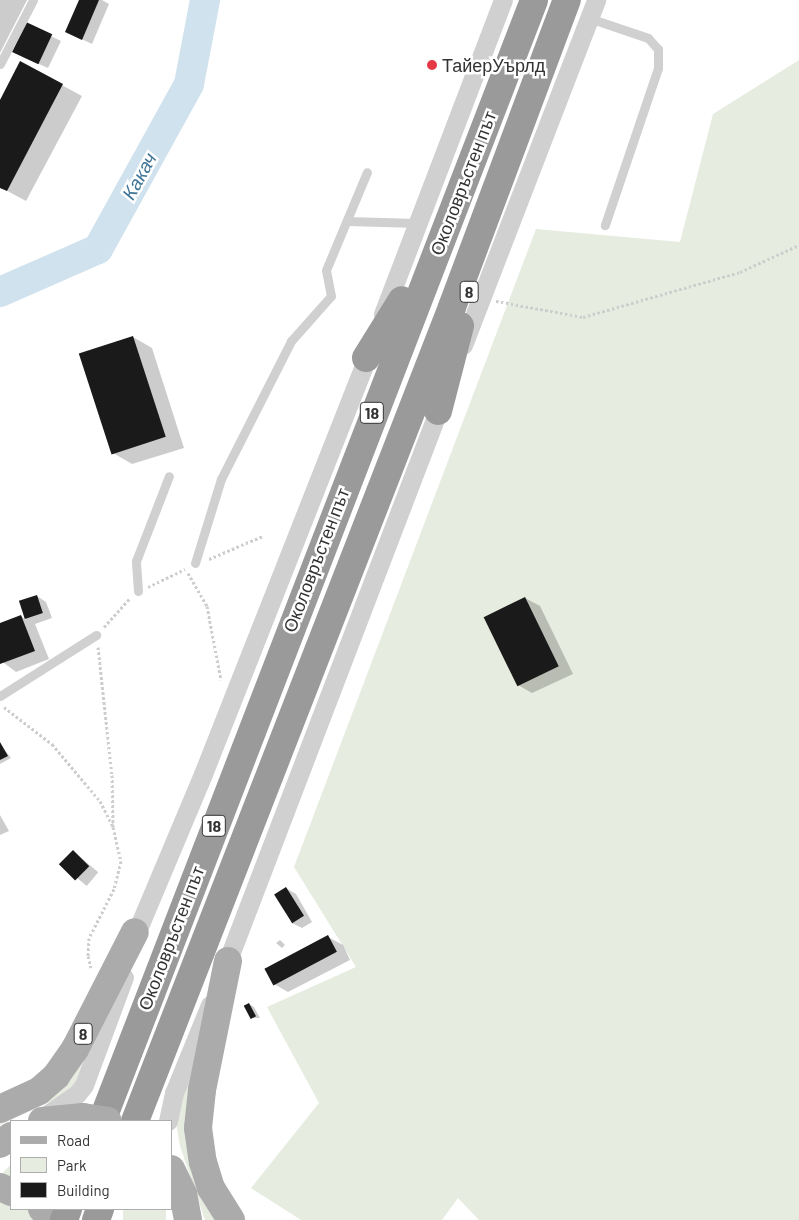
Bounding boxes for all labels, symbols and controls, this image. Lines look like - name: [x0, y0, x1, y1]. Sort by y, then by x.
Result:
- place label: ТайерУърлд: [442, 54, 545, 76]
- marker: ТайерУърлд: [426, 59, 438, 71]
- street label: Околовръстен път: [425, 108, 501, 258]
- water label: Какач: [117, 149, 161, 203]
- road number: 8: [459, 278, 479, 306]
- road number: 18: [360, 399, 384, 426]
- street label: Околовръстен път: [278, 485, 354, 635]
- road number: 18: [202, 812, 226, 839]
- street label: Околовръстен път: [133, 863, 209, 1013]
- road number: 8: [73, 1021, 93, 1048]
- legend: [10, 1120, 172, 1210]
- text: Road: [57, 1131, 90, 1149]
- text: Park: [57, 1156, 86, 1174]
- text: Building: [57, 1181, 110, 1199]

